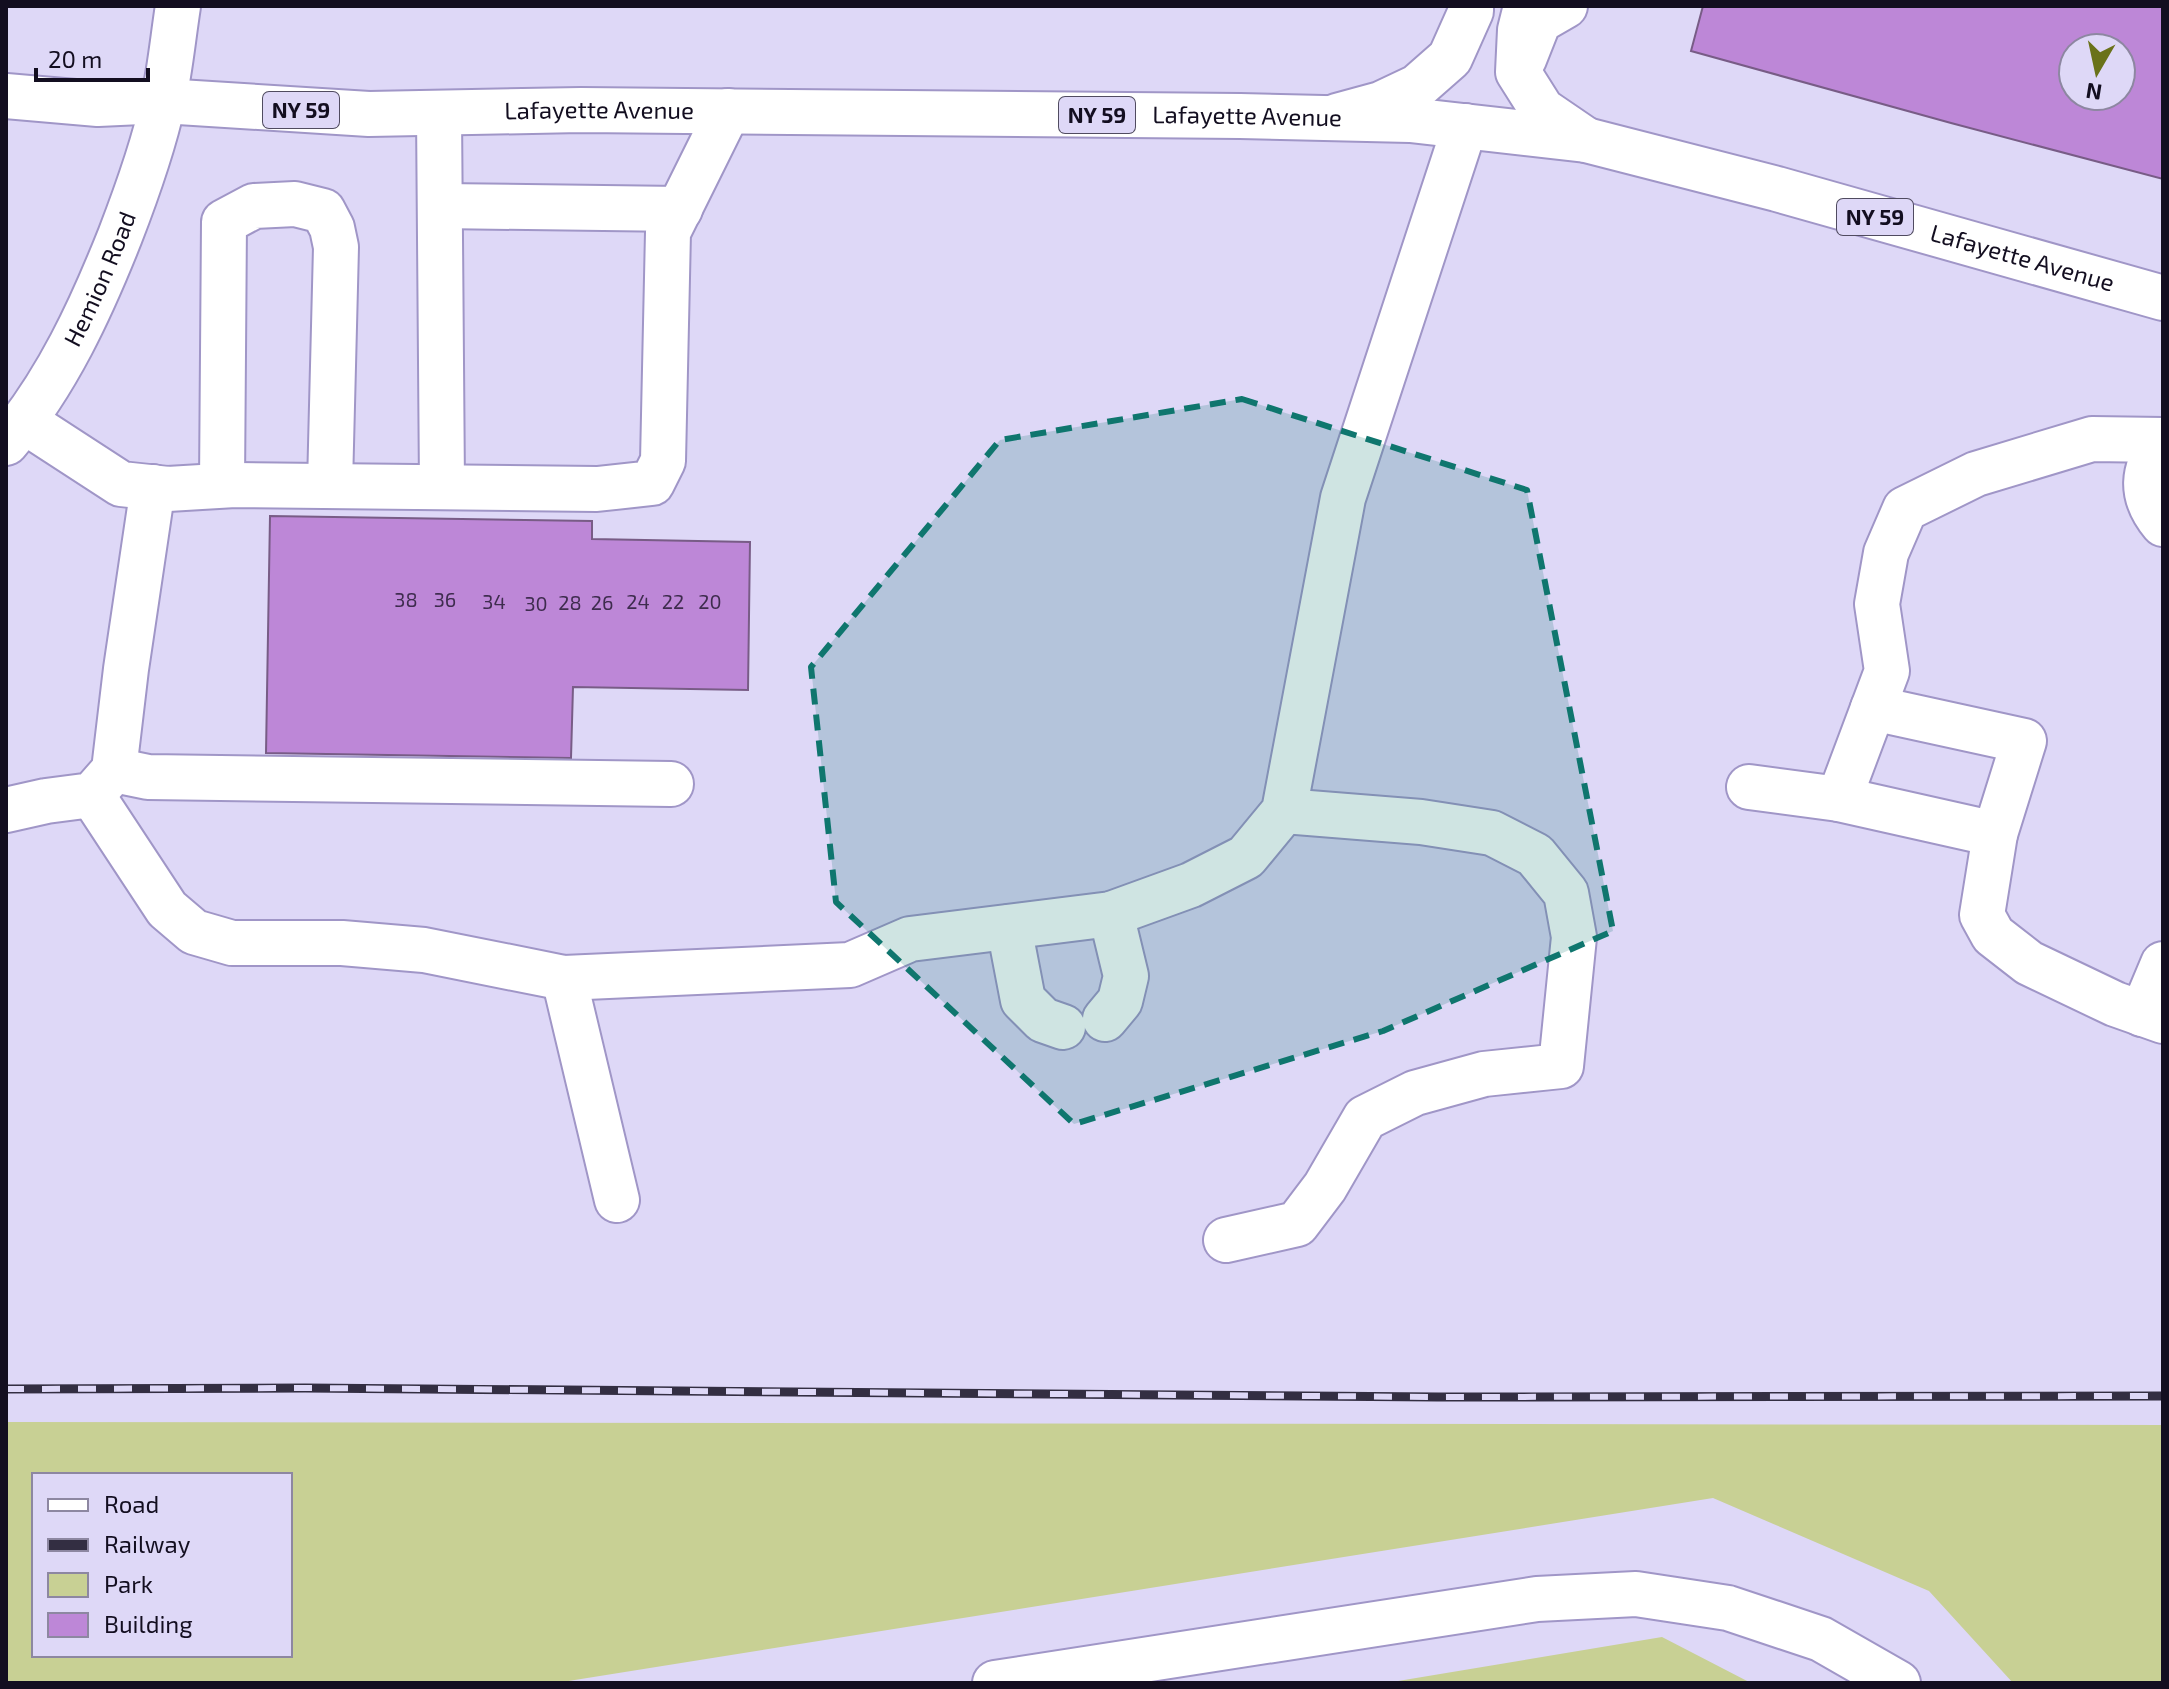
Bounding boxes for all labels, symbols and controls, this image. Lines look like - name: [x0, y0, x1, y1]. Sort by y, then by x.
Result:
- scale bar: [36, 32, 148, 82]
- north arrow: [2057, 32, 2137, 112]
- text: 20 m: [48, 44, 102, 73]
- text: N: [2084, 79, 2104, 107]
- road number: NY 59: [263, 92, 339, 128]
- street label: Lafayette Avenue: [504, 94, 694, 124]
- road number: NY 59: [1059, 97, 1135, 133]
- street label: Lafayette Avenue: [1152, 99, 1342, 131]
- road number: NY 59: [1837, 199, 1913, 235]
- street label: Hemion Road: [57, 207, 141, 351]
- street label: Lafayette Avenue: [1927, 217, 2118, 297]
- house number: 38: [394, 587, 418, 611]
- house number: 36: [434, 587, 456, 611]
- house number: 34: [482, 589, 506, 613]
- house number: 24: [626, 589, 650, 613]
- house number: 22: [662, 589, 684, 613]
- house number: 20: [698, 589, 722, 613]
- house number: 28: [558, 590, 582, 614]
- house number: 26: [591, 590, 613, 614]
- house number: 30: [524, 591, 548, 615]
- legend: [32, 1473, 292, 1657]
- text: Road: [104, 1489, 159, 1518]
- text: Railway: [104, 1529, 191, 1558]
- text: Park: [104, 1569, 153, 1598]
- text: Building: [104, 1609, 193, 1638]

